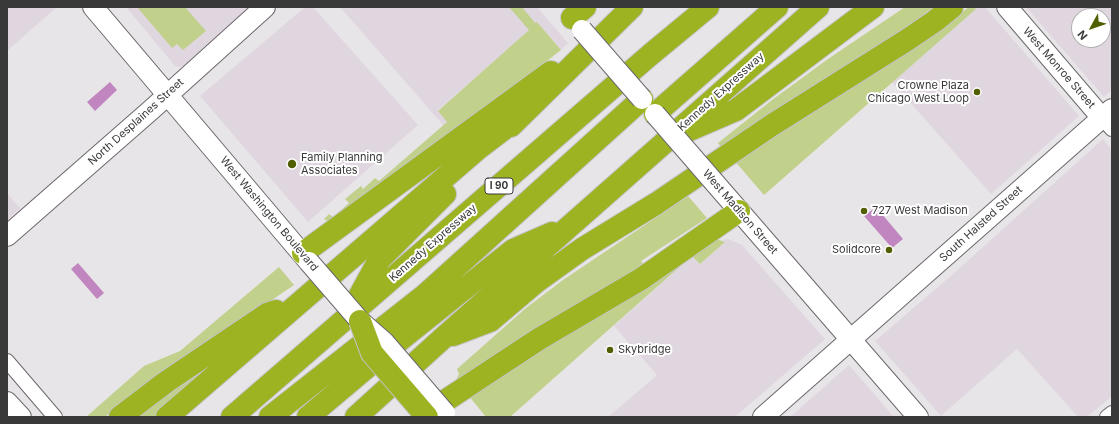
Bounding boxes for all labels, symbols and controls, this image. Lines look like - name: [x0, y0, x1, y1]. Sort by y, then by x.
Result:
- north arrow: [1071, 8, 1111, 48]
- street label: West Monroe Street: [1020, 25, 1098, 111]
- text: N: [1075, 27, 1091, 43]
- street label: Kennedy Expressway: [675, 50, 767, 134]
- street label: North Desplaines Street: [86, 76, 186, 168]
- place label: Crowne Plaza Chicago West Loop: [867, 79, 969, 105]
- marker: Crowne Plaza Chicago West Loop: [972, 87, 982, 97]
- place label: Family Planning Associates: [301, 151, 382, 177]
- street label: West Washington Boulevard: [217, 154, 321, 274]
- marker: Family Planning Associates: [286, 158, 298, 170]
- street label: West Madison Street: [700, 167, 780, 257]
- road number: I 90: [485, 178, 513, 194]
- street label: South Halsted Street: [937, 183, 1025, 265]
- street label: Kennedy Expressway: [387, 201, 479, 285]
- place label: 727 West Madison: [872, 204, 968, 218]
- marker: 727 West Madison: [859, 206, 869, 216]
- place label: Solidcore: [832, 243, 881, 257]
- marker: Solidcore: [884, 245, 894, 255]
- place label: Skybridge: [618, 343, 671, 357]
- marker: Skybridge: [605, 345, 615, 355]

